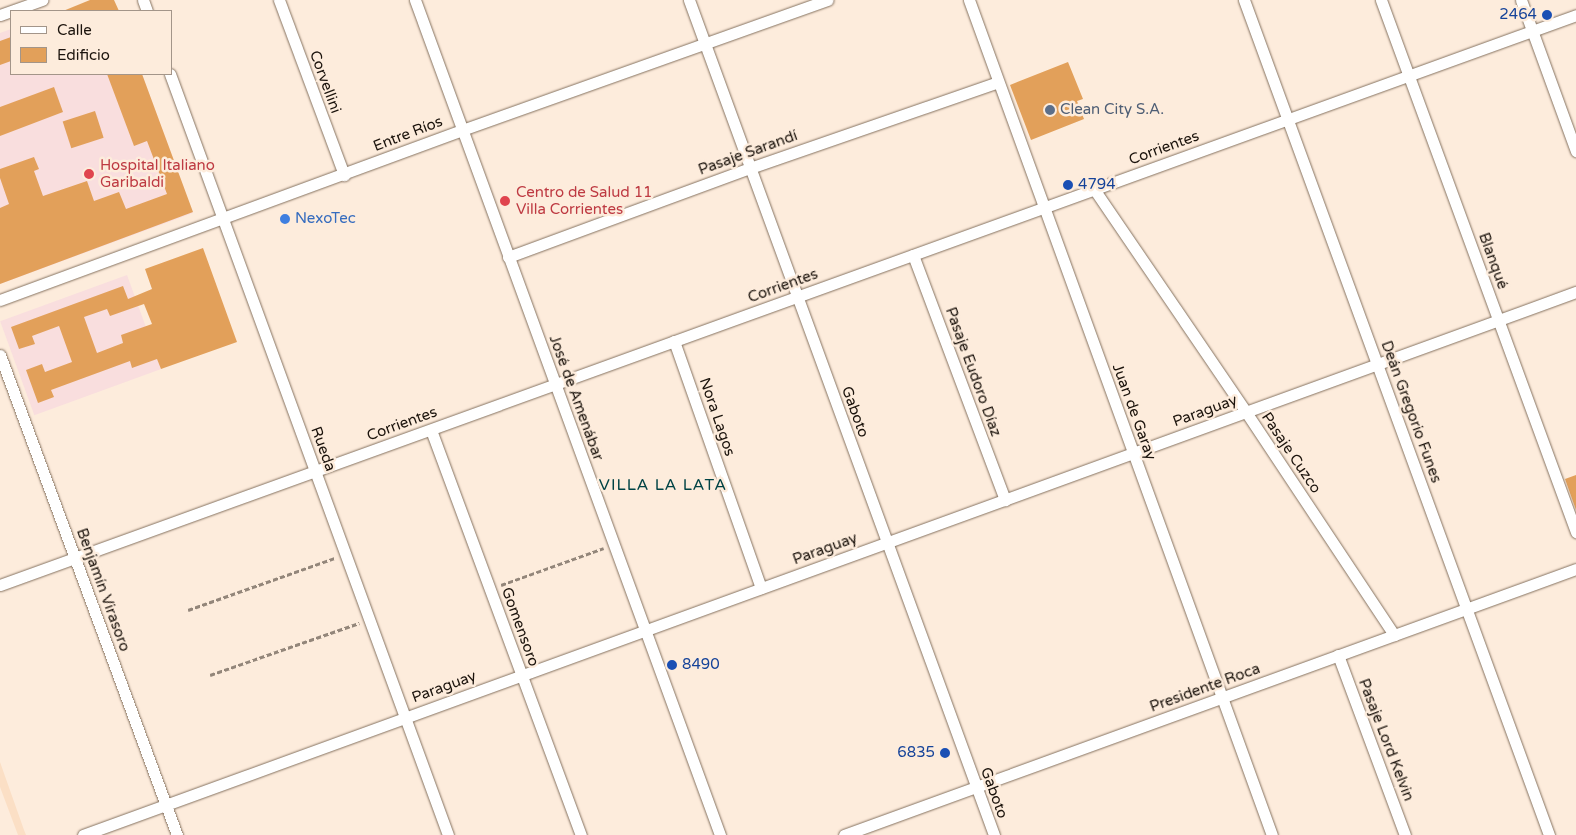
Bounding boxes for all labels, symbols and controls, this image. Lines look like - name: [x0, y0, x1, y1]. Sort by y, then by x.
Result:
- place label: 2464: [1499, 6, 1537, 24]
- marker: 2464: [1541, 9, 1553, 21]
- legend: [10, 10, 172, 75]
- text: Calle: [57, 21, 92, 39]
- text: Edificio: [57, 46, 110, 64]
- street label: Corvellini: [305, 48, 345, 116]
- place label: Clean City S.A.: [1060, 101, 1164, 119]
- marker: Clean City S.A.: [1044, 104, 1056, 116]
- street label: Entre Ríos: [371, 113, 445, 155]
- street label: Pasaje Sarandí: [696, 127, 800, 179]
- street label: Corrientes: [1126, 127, 1202, 169]
- place label: Hospital Italiano Garibaldi: [100, 156, 215, 191]
- marker: Hospital Italiano Garibaldi: [82, 167, 96, 181]
- place label: 4794: [1078, 176, 1116, 194]
- marker: 4794: [1062, 179, 1074, 191]
- place label: Centro de Salud 11 Villa Corrientes: [516, 183, 652, 218]
- marker: Centro de Salud 11 Villa Corrientes: [498, 194, 512, 208]
- place label: NexoTec: [295, 210, 356, 228]
- marker: NexoTec: [279, 213, 291, 225]
- street label: Blanqué: [1475, 230, 1511, 292]
- street label: Corrientes: [745, 265, 821, 307]
- street label: Pasaje Eudoro Díaz: [941, 305, 1005, 439]
- street label: José de Amenábar: [545, 333, 607, 463]
- street label: Deán Gregorio Funes: [1377, 338, 1445, 486]
- street label: Juan de Garay: [1108, 361, 1160, 463]
- street label: Nora Lagos: [695, 375, 739, 459]
- street label: Gaboto: [837, 384, 873, 440]
- street label: Paraguay: [1170, 391, 1240, 431]
- street label: Corrientes: [364, 403, 440, 445]
- street label: Pasaje Cuzco: [1257, 409, 1325, 497]
- street label: Rueda: [307, 424, 339, 474]
- district label: VILLA LA LATA: [597, 475, 729, 495]
- street label: Benjamín Virasoro: [72, 526, 134, 654]
- street label: Paraguay: [790, 529, 860, 569]
- street label: Gomensoro: [497, 585, 543, 669]
- place label: 8490: [682, 656, 720, 674]
- marker: 8490: [666, 659, 678, 671]
- street label: Presidente Roca: [1147, 660, 1263, 716]
- street label: Paraguay: [409, 667, 479, 707]
- street label: Pasaje Lord Kelvin: [1354, 676, 1418, 804]
- place label: 6835: [897, 744, 935, 762]
- marker: 6835: [939, 747, 951, 759]
- street label: Gaboto: [976, 765, 1012, 821]

